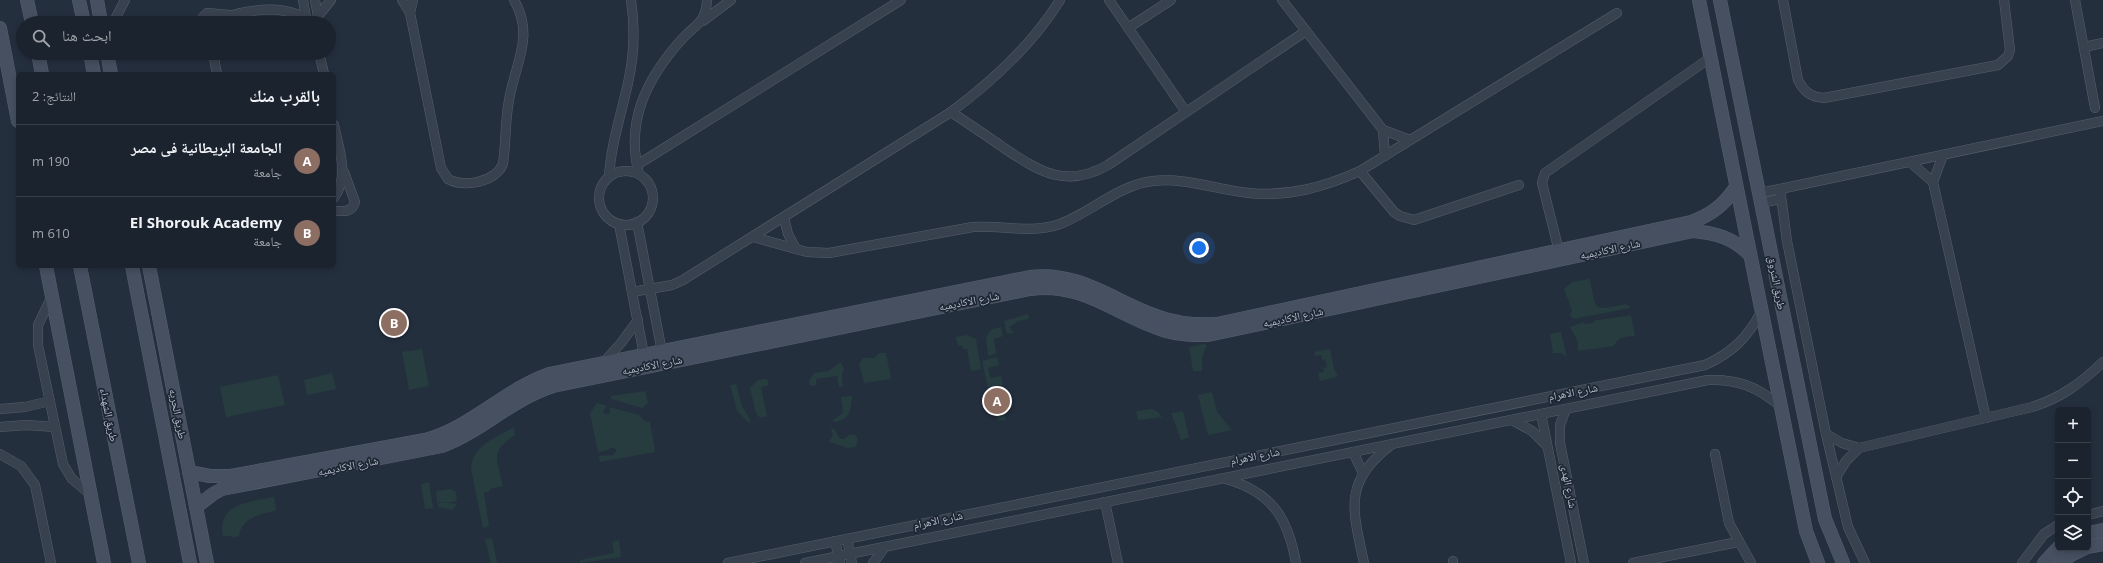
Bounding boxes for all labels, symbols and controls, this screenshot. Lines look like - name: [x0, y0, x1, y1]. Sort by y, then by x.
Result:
- search box: [16, 16, 336, 60]
- text: ابحث هنا: [62, 25, 112, 45]
- icon: search: [30, 27, 52, 49]
- text: بالقرب منك: [249, 84, 320, 107]
- text: النتائج: 2: [32, 87, 76, 105]
- text: الجامعة البريطانية فى مصر: [131, 137, 282, 157]
- text: 190 m: [32, 152, 70, 170]
- text: A: [303, 152, 312, 170]
- text: جامعة: [253, 163, 282, 181]
- text: El Shorouk Academy: [130, 212, 282, 232]
- text: 610 m: [32, 224, 70, 242]
- text: B: [303, 224, 311, 242]
- text: جامعة: [253, 232, 282, 250]
- street label: شارع الاكاديميه: [1578, 235, 1641, 262]
- your location: [1189, 238, 1209, 258]
- street label: طريق الشروق: [1765, 255, 1790, 311]
- street label: شارع الاكاديميه: [937, 287, 1000, 314]
- street label: شارع الاكاديميه: [1261, 303, 1324, 330]
- pin: B: [381, 308, 407, 338]
- street label: شارع الاكاديميه: [620, 351, 683, 378]
- street label: شارع الاهرام: [1547, 379, 1599, 404]
- pin: A: [984, 386, 1010, 416]
- street label: طريق الشهداء: [97, 387, 122, 443]
- street label: طريق الحريه: [166, 388, 191, 440]
- map controls: [2055, 407, 2091, 551]
- button: +: [2055, 407, 2091, 443]
- street label: شارع الاهرام: [1229, 443, 1281, 468]
- button: −: [2055, 443, 2091, 479]
- street label: شارع الاكاديميه: [316, 452, 379, 479]
- street label: شارع الهدى: [1558, 462, 1581, 509]
- button: locate: [2055, 479, 2091, 515]
- street label: شارع الاهرام: [912, 507, 964, 532]
- button: layers: [2055, 515, 2091, 551]

